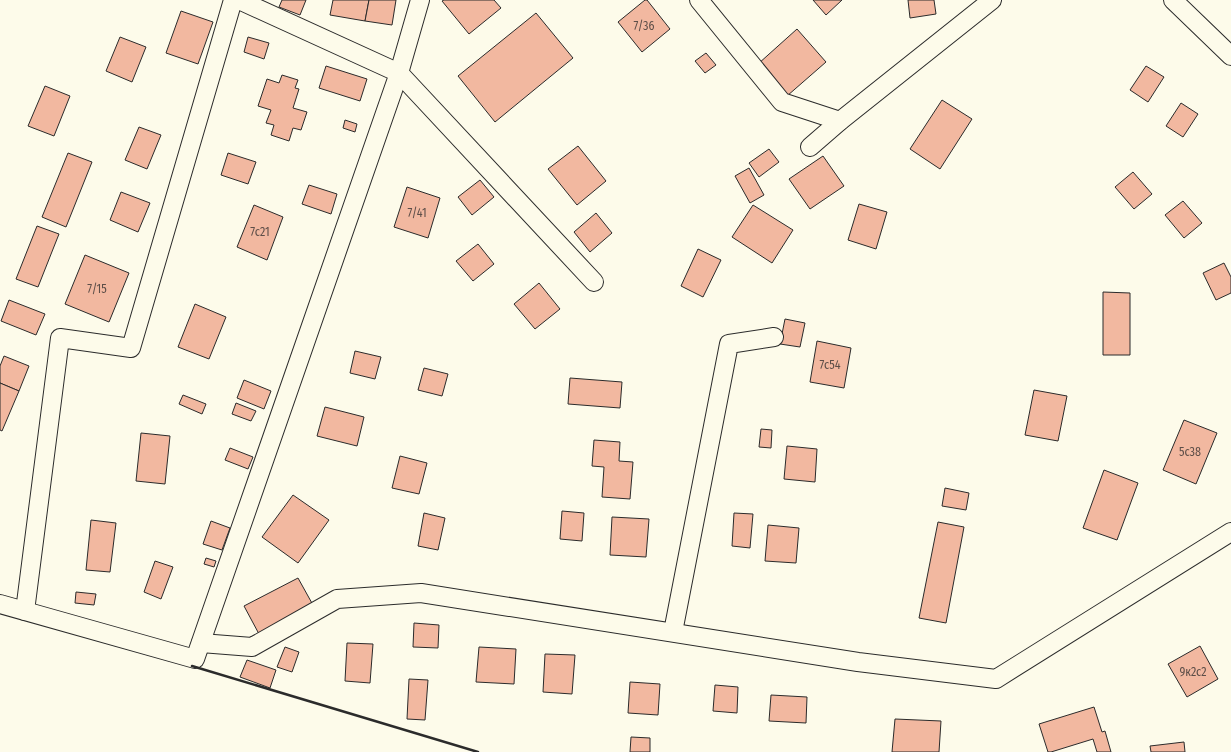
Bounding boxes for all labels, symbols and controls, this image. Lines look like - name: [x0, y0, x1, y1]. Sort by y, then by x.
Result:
- house number: 7/36: [633, 19, 655, 33]
- house number: 7/41: [407, 206, 427, 220]
- house number: 7с21: [250, 225, 270, 239]
- house number: 7/15: [87, 282, 107, 296]
- house number: 7с54: [820, 358, 841, 372]
- house number: 5с38: [1179, 445, 1201, 459]
- house number: 9к2с2: [1180, 665, 1206, 679]

